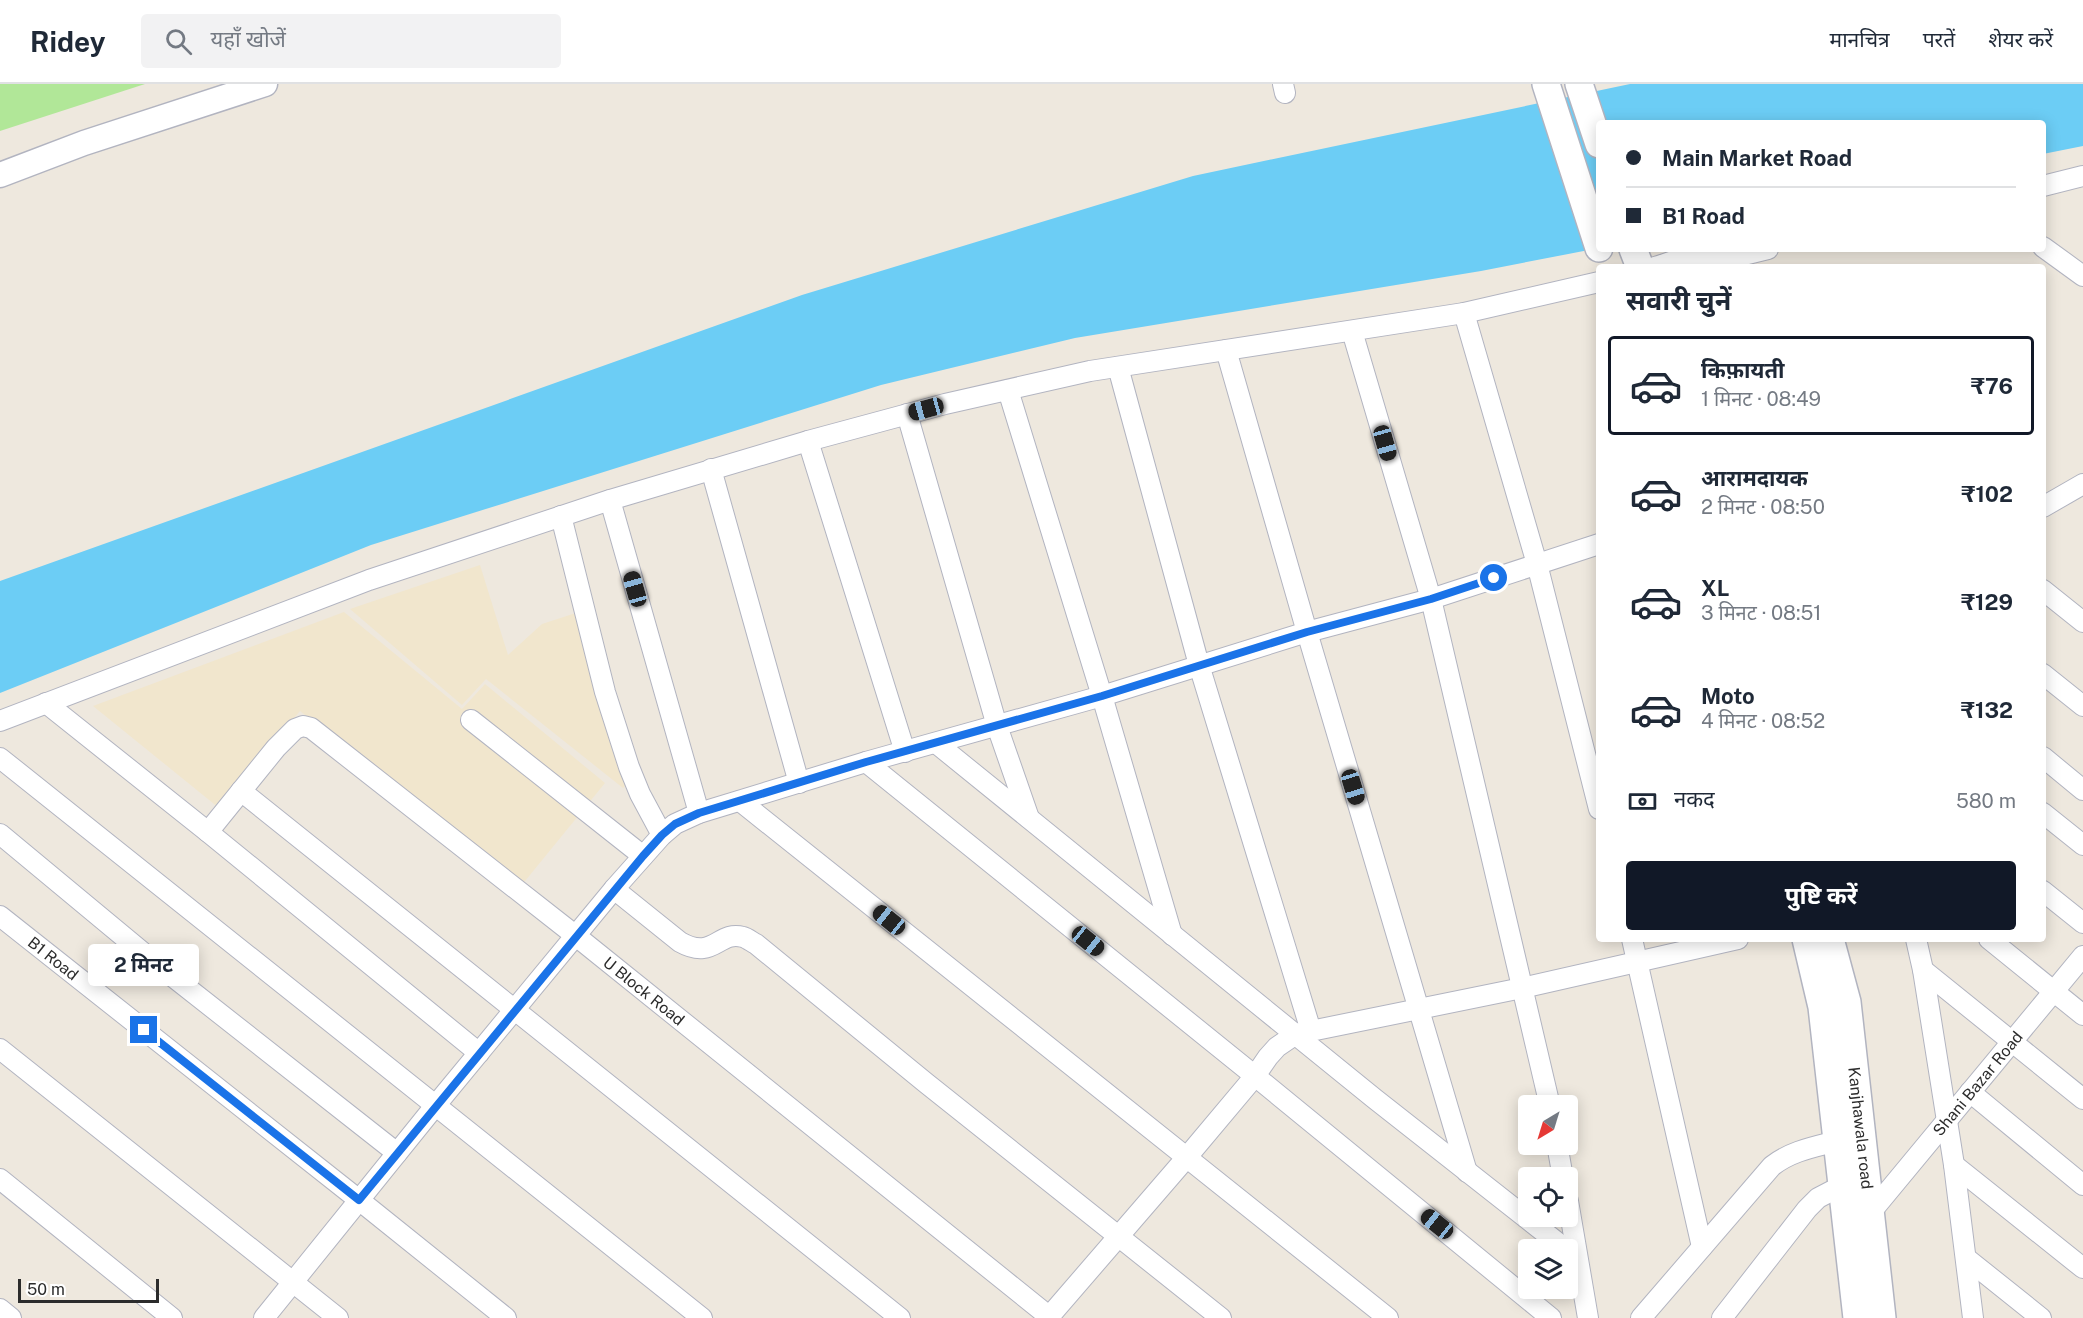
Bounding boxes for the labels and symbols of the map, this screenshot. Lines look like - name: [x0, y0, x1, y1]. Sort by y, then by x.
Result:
- car: [906, 396, 946, 422]
- car: [1371, 423, 1399, 463]
- route start: [1480, 564, 1507, 591]
- car: [621, 569, 649, 609]
- car: [1339, 767, 1367, 807]
- car: [869, 902, 909, 938]
- car: [1068, 923, 1108, 959]
- street label: B1 Road: [24, 932, 82, 984]
- callout: 2 मिनट: [88, 943, 200, 985]
- street label: U Block Road: [600, 952, 689, 1029]
- route end: [130, 1016, 157, 1043]
- street label: Shani Bazar Road: [1929, 1027, 2026, 1140]
- street label: Kanjhawala road: [1845, 1066, 1877, 1190]
- north arrow: [1518, 1095, 1578, 1155]
- car: [1417, 1206, 1457, 1242]
- scale bar: [18, 1276, 159, 1304]

